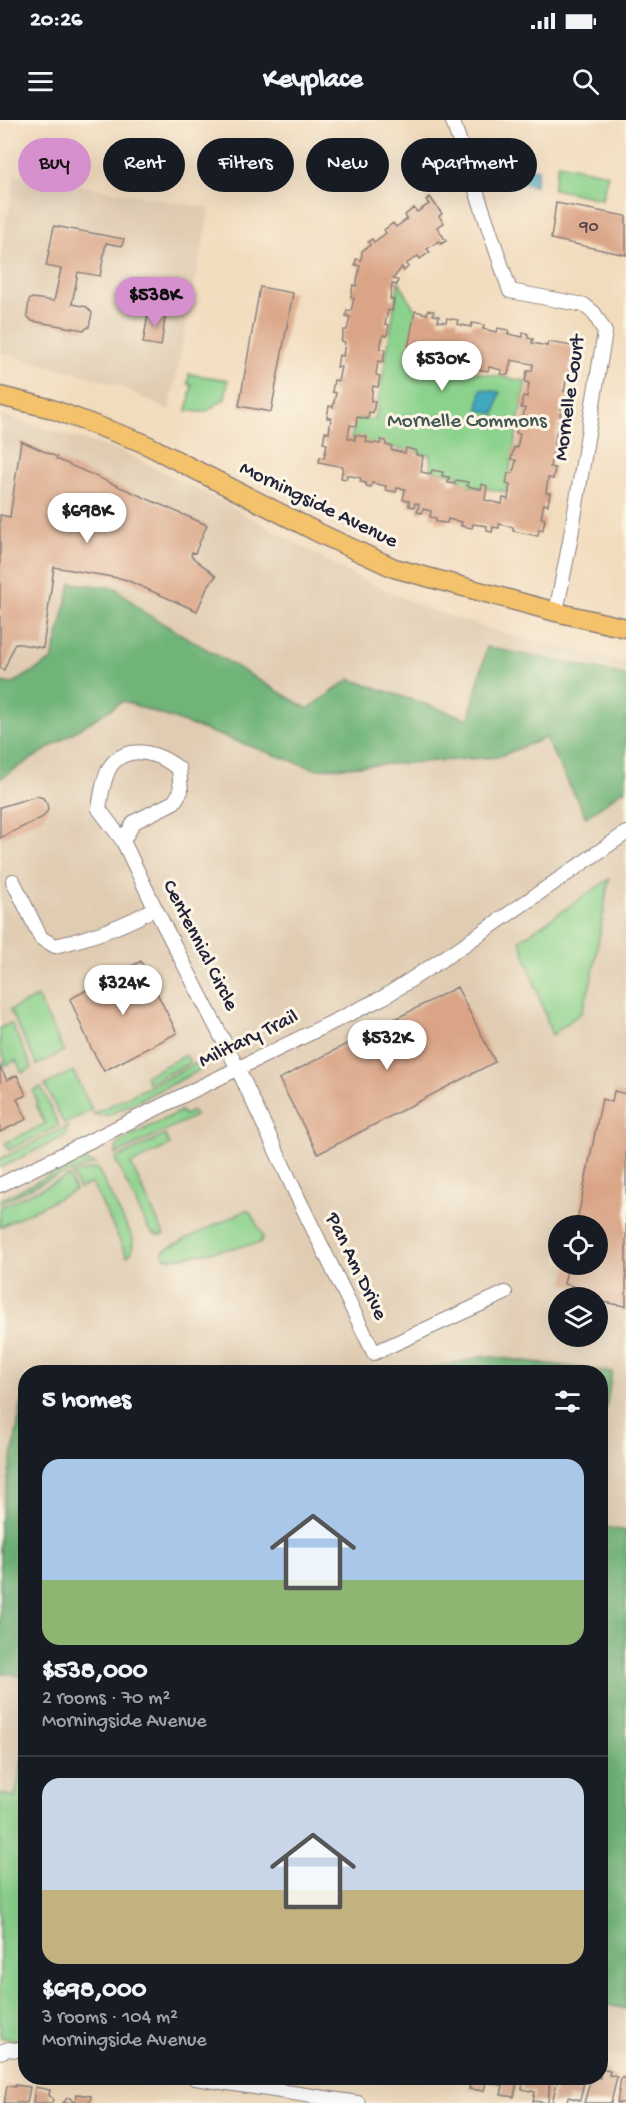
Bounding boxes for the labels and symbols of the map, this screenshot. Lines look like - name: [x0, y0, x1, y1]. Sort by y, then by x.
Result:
- house number: 90: [578, 217, 599, 238]
- pin: $538K: [113, 277, 197, 328]
- street label: Mornelle Court: [550, 331, 593, 463]
- pin: $530K: [400, 341, 484, 392]
- park label: Mornelle Commons: [387, 410, 548, 435]
- street label: Morningside Avenue: [235, 457, 402, 556]
- pin: $698K: [45, 493, 129, 544]
- street label: Centennial Circle: [155, 876, 243, 1017]
- pin: $324K: [81, 965, 165, 1016]
- street label: Military Trail: [195, 1005, 303, 1075]
- pin: $532K: [345, 1020, 429, 1071]
- street label: Pan Am Drive: [318, 1208, 392, 1326]

